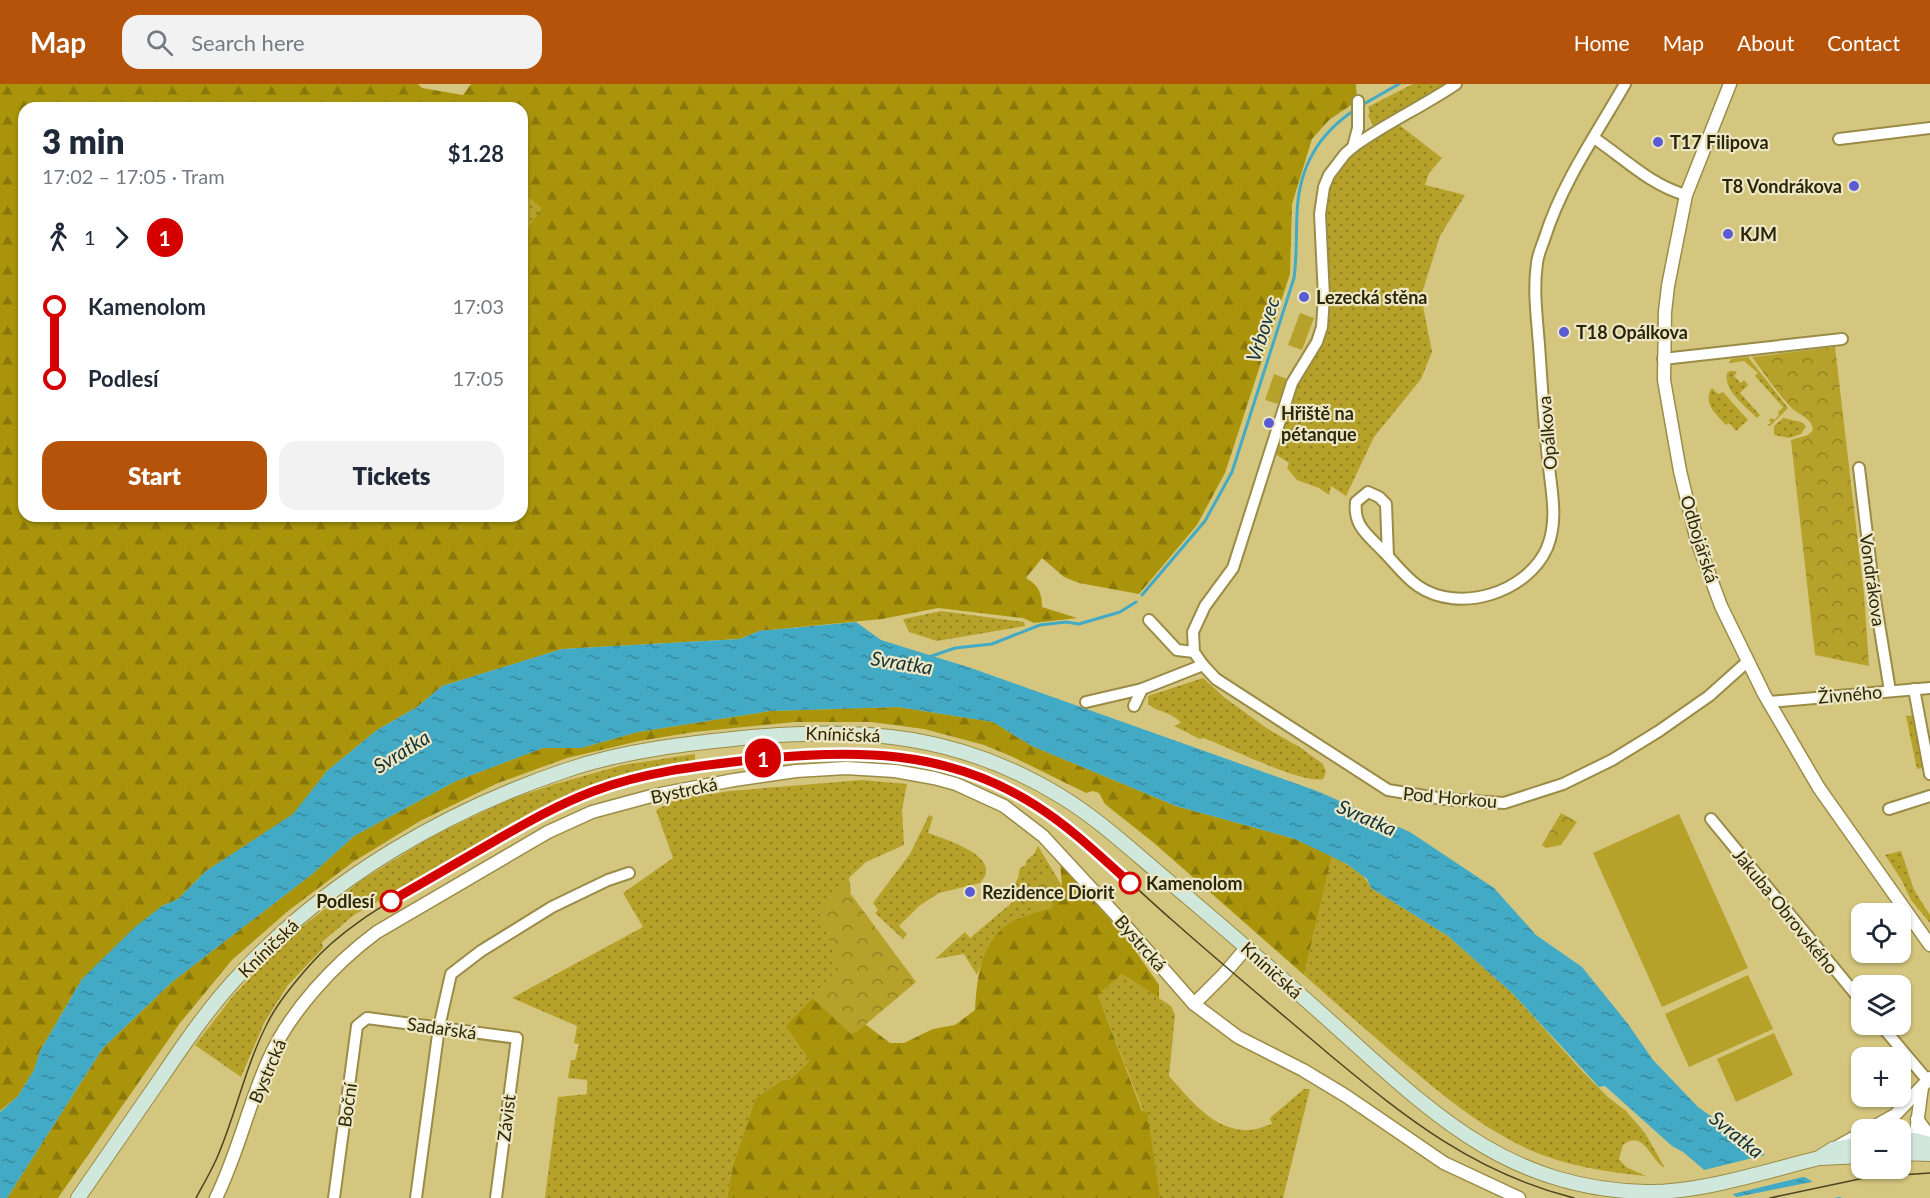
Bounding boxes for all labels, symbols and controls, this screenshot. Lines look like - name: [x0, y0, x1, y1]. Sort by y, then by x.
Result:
- search box: [122, 15, 542, 69]
- text: Map: [30, 25, 86, 59]
- icon: search: [143, 26, 176, 59]
- text: Search here: [191, 29, 305, 56]
- text: Home: [1574, 30, 1630, 55]
- text: Map: [1663, 30, 1704, 55]
- text: About: [1737, 30, 1794, 55]
- text: Contact: [1827, 30, 1900, 55]
- text: 3 min: [42, 121, 124, 161]
- place label: T17 Filipova: [1670, 131, 1769, 153]
- marker: T17 Filipova: [1651, 135, 1665, 149]
- text: $1.28: [448, 140, 504, 167]
- text: 17:02 – 17:05 · Tram: [42, 164, 225, 188]
- place label: T8 Vondrákova: [1722, 175, 1842, 197]
- marker: T8 Vondrákova: [1847, 179, 1861, 193]
- icon: walk: [42, 221, 75, 254]
- icon: forward: [105, 221, 138, 254]
- place label: KJM: [1740, 223, 1777, 245]
- text: 1: [84, 225, 96, 249]
- text: 1: [159, 225, 171, 250]
- marker: KJM: [1721, 227, 1735, 241]
- place label: Lezecká stěna: [1316, 286, 1427, 308]
- marker: Lezecká stěna: [1297, 290, 1311, 304]
- text: Kamenolom: [88, 293, 206, 320]
- water label: Vrbovec: [1240, 293, 1284, 365]
- text: 17:03: [453, 294, 504, 318]
- place label: T18 Opálkova: [1576, 321, 1688, 343]
- marker: T18 Opálkova: [1557, 325, 1571, 339]
- text: Podlesí: [88, 365, 159, 392]
- text: 17:05: [453, 366, 504, 390]
- street label: Opálkova: [1533, 395, 1561, 471]
- place label: Hřiště na pétanque: [1281, 402, 1357, 445]
- marker: Hřiště na pétanque: [1262, 416, 1276, 430]
- button: Start: [42, 441, 267, 510]
- button: Tickets: [279, 441, 504, 510]
- street label: Odbojářská: [1676, 493, 1724, 585]
- street label: Vondrákova: [1856, 532, 1890, 628]
- water label: Svratka: [869, 645, 935, 679]
- street label: Živného: [1817, 680, 1883, 708]
- street label: Kníničská: [805, 722, 881, 746]
- water label: Svratka: [368, 724, 434, 778]
- line badge: 1: [744, 738, 783, 778]
- text: 1: [757, 746, 769, 771]
- street label: Bystrcká: [649, 772, 719, 808]
- street label: Pod Horkou: [1402, 782, 1498, 812]
- water label: Svratka: [1334, 793, 1400, 841]
- street label: Jakuba Obrovského: [1729, 844, 1843, 978]
- marker: Kamenolom: [1119, 872, 1141, 894]
- place label: Kamenolom: [1146, 872, 1243, 894]
- place label: Rezidence Diorit: [982, 881, 1115, 903]
- marker: Rezidence Diorit: [963, 885, 977, 899]
- place label: Podlesí: [316, 890, 375, 912]
- marker: Podlesí: [380, 890, 402, 912]
- map controls: [1851, 903, 1911, 1179]
- button: locate: [1851, 903, 1911, 963]
- street label: Bystrcká: [1111, 910, 1171, 976]
- street label: Kníničská: [233, 914, 303, 982]
- street label: Kníničská: [1237, 937, 1307, 1003]
- button: layers: [1851, 975, 1911, 1035]
- street label: Sadařská: [406, 1012, 478, 1044]
- street label: Bystrcká: [244, 1036, 290, 1106]
- button: +: [1851, 1047, 1911, 1107]
- street label: Boční: [333, 1081, 361, 1129]
- street label: Závist: [492, 1093, 520, 1143]
- water label: Svratka: [1705, 1105, 1769, 1163]
- button: −: [1851, 1119, 1911, 1179]

